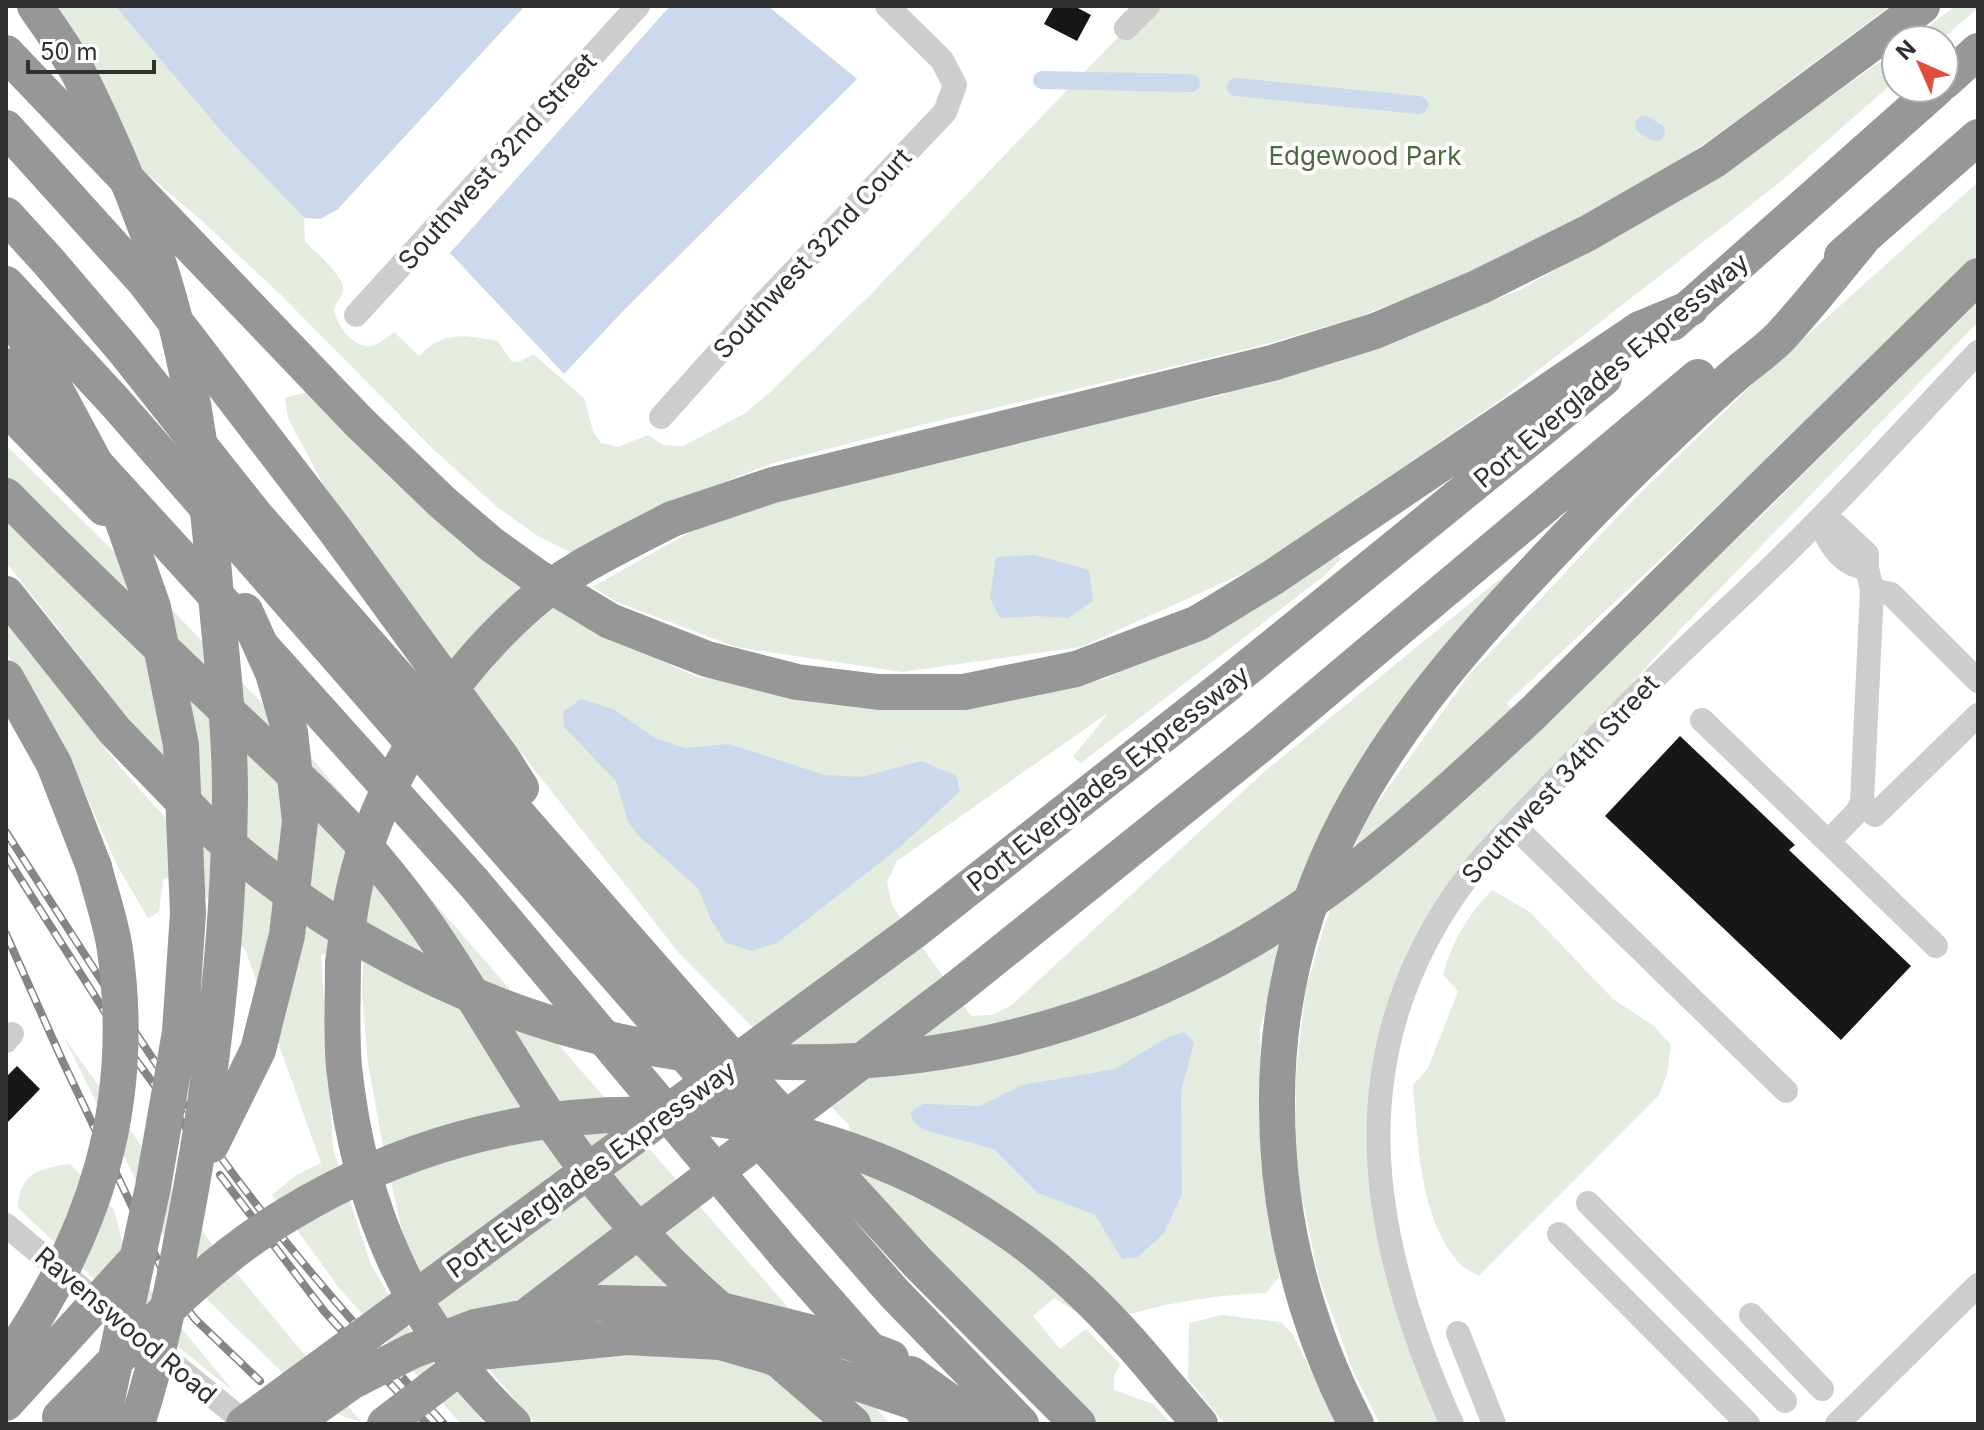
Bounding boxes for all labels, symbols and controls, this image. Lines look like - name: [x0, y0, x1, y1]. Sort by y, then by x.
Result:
- scale bar: [28, 24, 154, 74]
- north arrow: [1880, 24, 1960, 104]
- text: N: [1891, 35, 1921, 65]
- text: 50 m: [40, 37, 98, 66]
- street label: Southwest 32nd Street: [391, 46, 603, 276]
- park label: Edgewood Park: [1268, 140, 1462, 171]
- street label: Southwest 32nd Court: [706, 141, 918, 365]
- street label: Port Everglades Expressway: [1467, 246, 1755, 494]
- street label: Port Everglades Expressway: [961, 658, 1255, 898]
- street label: Southwest 34th Street: [1455, 668, 1665, 890]
- street label: Port Everglades Expressway: [441, 1054, 741, 1284]
- street label: Ravenswood Road: [29, 1240, 223, 1410]

